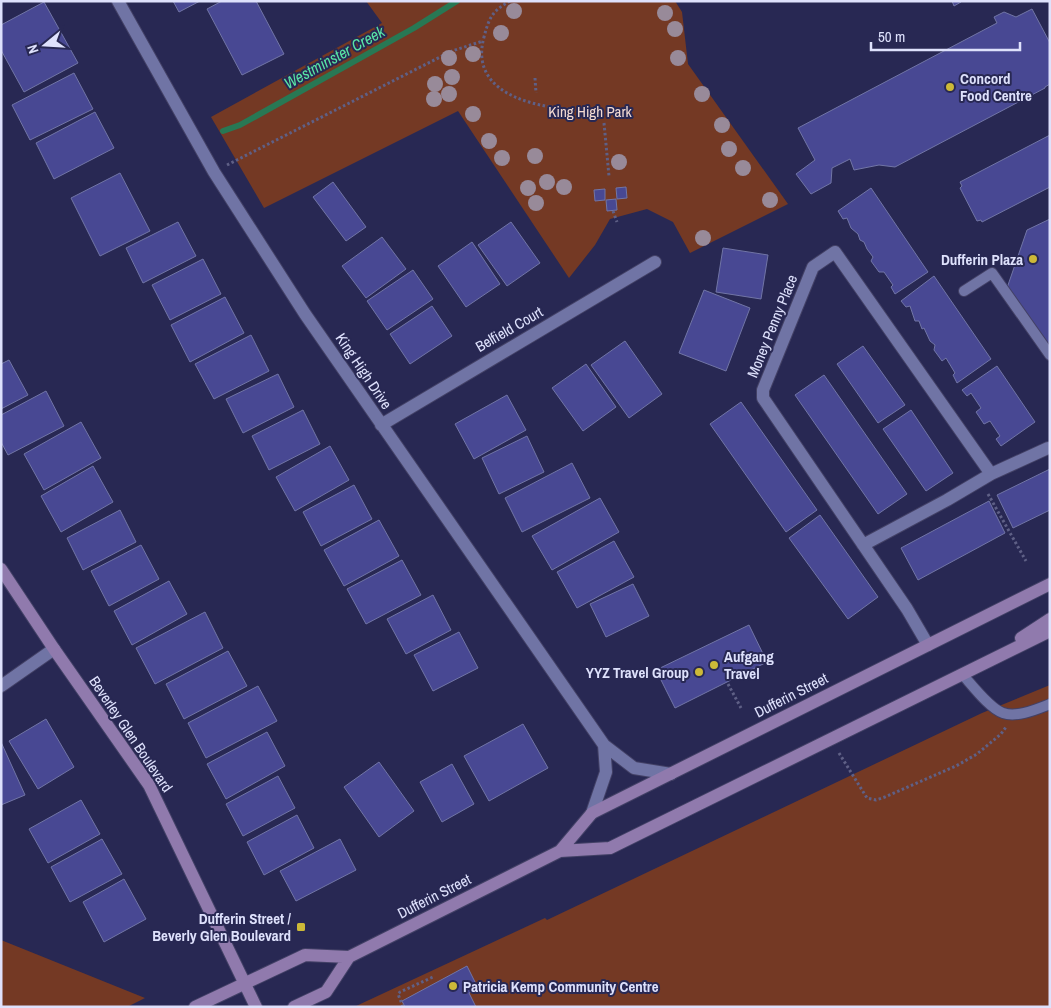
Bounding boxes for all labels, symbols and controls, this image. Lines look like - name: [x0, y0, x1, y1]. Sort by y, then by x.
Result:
- north arrow: [20, 20, 70, 70]
- water label: Westminster Creek: [280, 20, 389, 94]
- scale bar: [871, 20, 1020, 52]
- text: 50 m: [878, 26, 905, 47]
- text: N: [23, 42, 42, 56]
- place label: Concord Food Centre: [960, 68, 1032, 106]
- marker: Concord Food Centre: [944, 81, 956, 93]
- park label: King High Park: [548, 101, 633, 122]
- place label: Dufferin Plaza: [941, 249, 1023, 270]
- marker: Dufferin Plaza: [1027, 253, 1039, 265]
- street label: Money Penny Place: [742, 271, 802, 381]
- street label: Belfield Court: [471, 301, 547, 357]
- street label: King High Drive: [331, 329, 397, 413]
- place label: Aufgang Travel: [724, 646, 774, 684]
- marker: Aufgang Travel: [708, 659, 720, 671]
- place label: YYZ Travel Group: [586, 662, 689, 683]
- marker: YYZ Travel Group: [693, 666, 705, 678]
- street label: Dufferin Street: [751, 667, 832, 722]
- street label: Beverley Glen Boulevard: [84, 672, 178, 796]
- street label: Dufferin Street: [394, 868, 475, 923]
- place label: Dufferin Street / Beverly Glen Boulevard: [152, 908, 292, 946]
- marker: Dufferin Street / Beverly Glen Boulevard: [295, 921, 307, 933]
- place label: Patricia Kemp Community Centre: [463, 976, 659, 997]
- marker: Patricia Kemp Community Centre: [447, 980, 459, 992]

